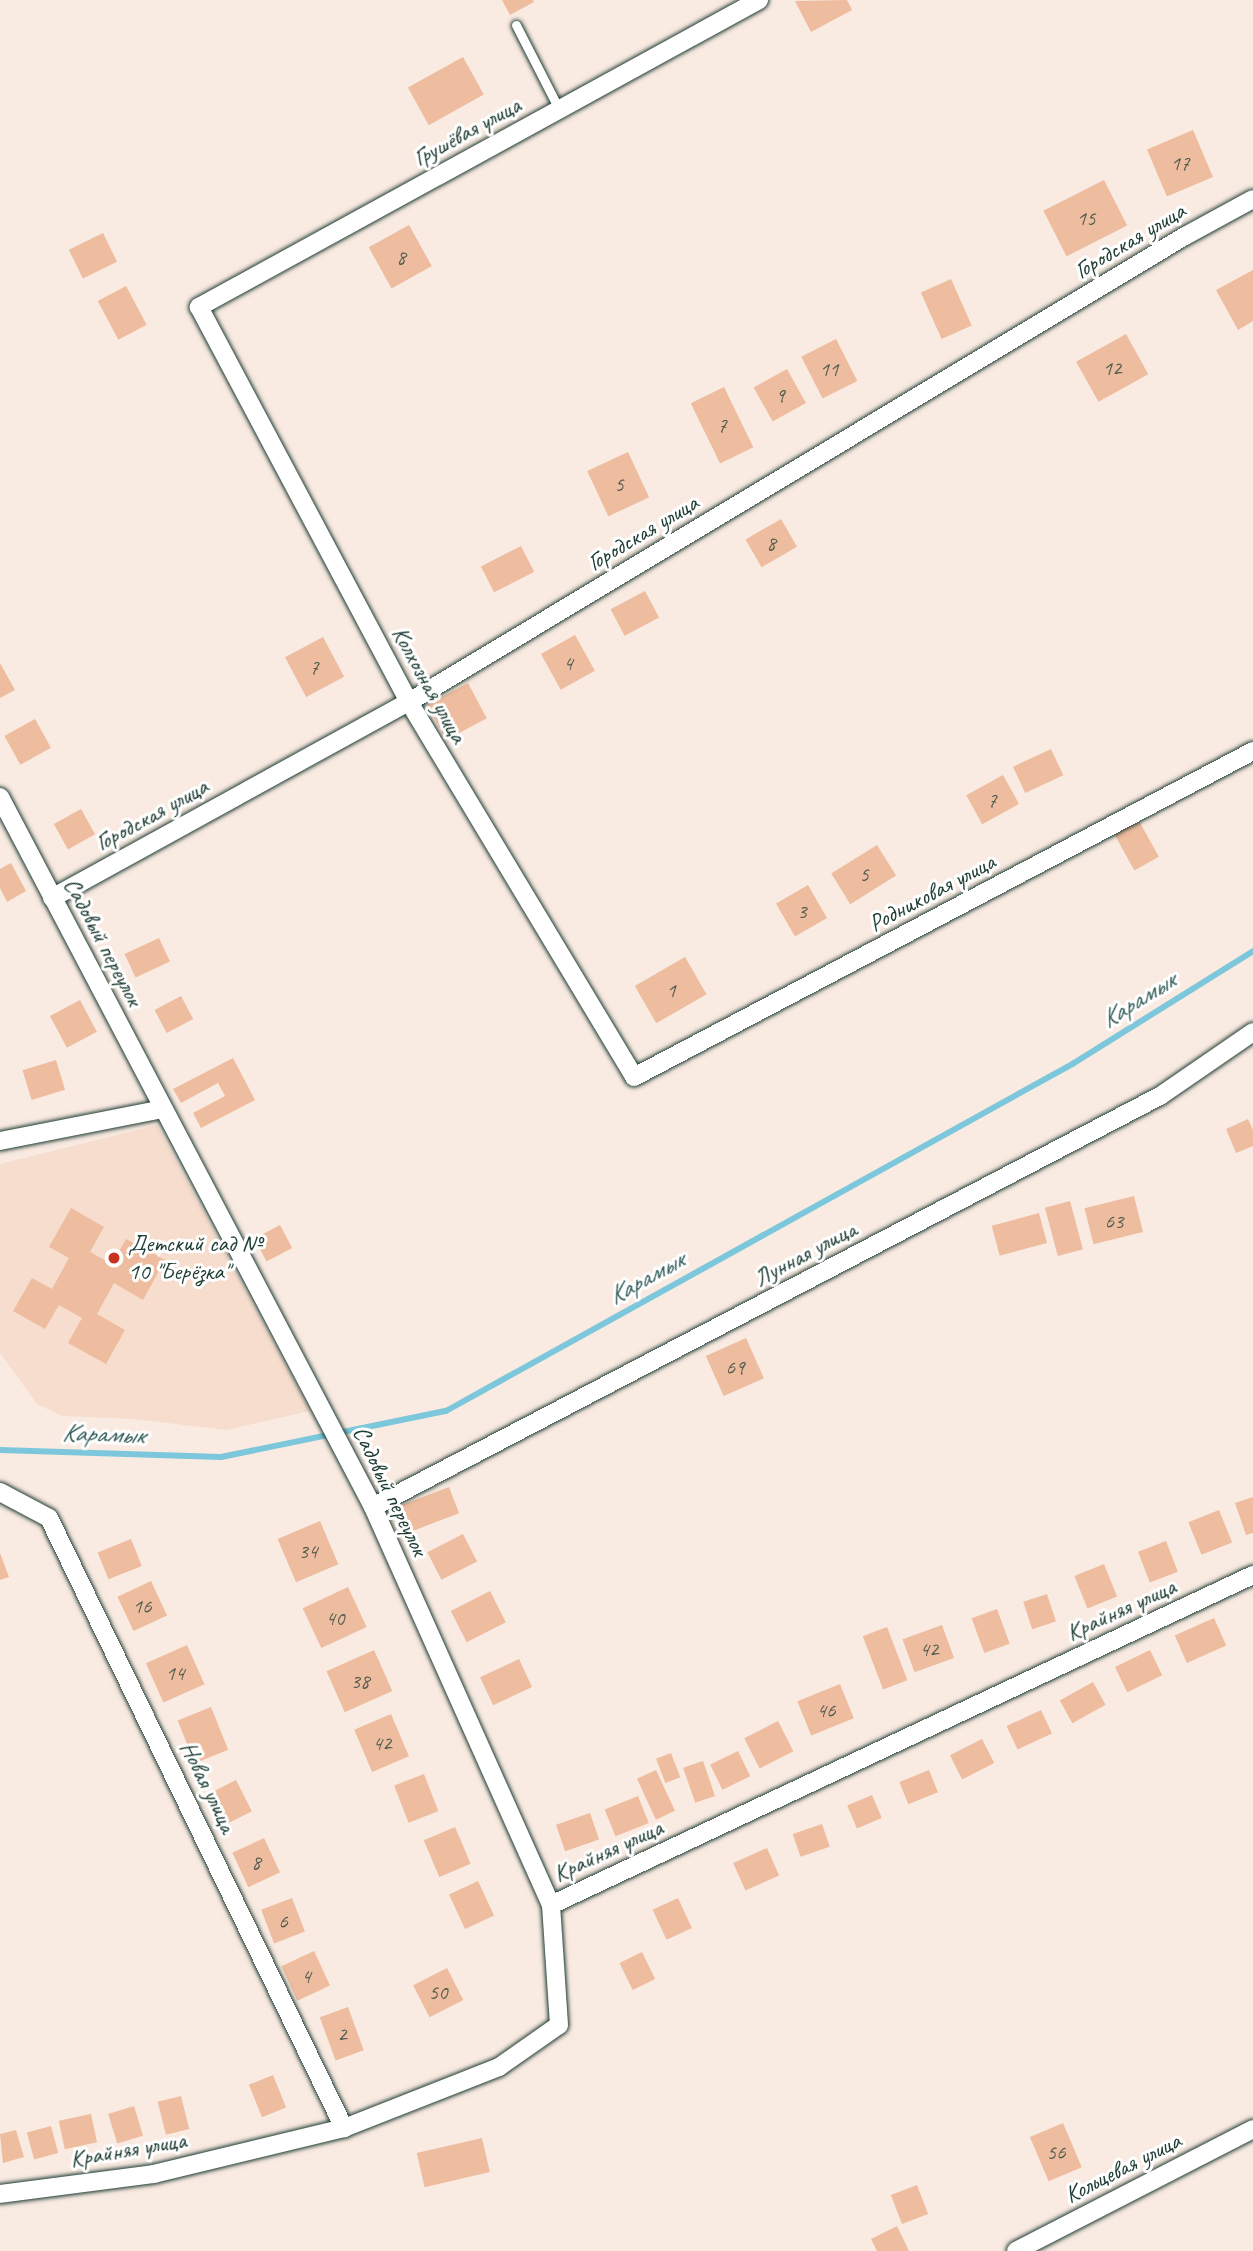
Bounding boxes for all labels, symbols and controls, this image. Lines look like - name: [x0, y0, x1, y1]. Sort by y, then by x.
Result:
- street label: Грушёвая улица: [407, 90, 527, 174]
- house number: 17: [1171, 150, 1189, 176]
- street label: Городская улица: [1068, 196, 1192, 286]
- house number: 15: [1077, 205, 1095, 231]
- house number: 8: [396, 244, 406, 270]
- house number: 12: [1103, 355, 1121, 381]
- house number: 11: [820, 356, 838, 382]
- house number: 9: [775, 382, 785, 408]
- house number: 7: [717, 412, 727, 438]
- house number: 5: [614, 471, 624, 497]
- street label: Городская улица: [581, 488, 705, 578]
- house number: 8: [766, 530, 776, 556]
- street label: Колхозная улица: [385, 621, 473, 749]
- house number: 4: [563, 650, 573, 676]
- house number: 7: [309, 654, 319, 680]
- street label: Городская улица: [90, 772, 214, 858]
- house number: 7: [987, 787, 997, 813]
- street label: Родниковая улица: [863, 847, 1001, 939]
- house number: 5: [859, 861, 869, 887]
- street label: Садовый переулок: [57, 873, 149, 1011]
- house number: 3: [797, 898, 807, 924]
- water label: Карамык: [1095, 965, 1181, 1035]
- house number: 1: [666, 977, 676, 1003]
- house number: 63: [1105, 1208, 1123, 1234]
- street label: Лунная улица: [749, 1215, 861, 1293]
- place label: Детский сад № 10 "Берёзка": [128, 1230, 261, 1286]
- water label: Карамык: [603, 1244, 689, 1312]
- marker: Детский сад № 10 "Берёзка": [106, 1250, 122, 1266]
- house number: 69: [726, 1354, 744, 1380]
- water label: Карамык: [61, 1417, 145, 1451]
- street label: Садовый переулок: [346, 1421, 434, 1561]
- house number: 34: [299, 1538, 317, 1564]
- street label: Крайняя улица: [1061, 1572, 1181, 1648]
- house number: 16: [133, 1593, 151, 1619]
- house number: 40: [326, 1605, 344, 1631]
- house number: 42: [920, 1636, 938, 1662]
- house number: 14: [166, 1660, 184, 1686]
- house number: 38: [351, 1668, 369, 1694]
- house number: 46: [817, 1697, 835, 1723]
- house number: 42: [373, 1730, 391, 1756]
- street label: Новая улица: [173, 1736, 243, 1838]
- street label: Крайняя улица: [548, 1813, 668, 1889]
- house number: 8: [251, 1849, 261, 1875]
- house number: 6: [278, 1908, 288, 1934]
- house number: 4: [301, 1963, 311, 1989]
- house number: 50: [429, 1979, 447, 2005]
- house number: 2: [337, 2021, 347, 2047]
- street label: Крайняя улица: [67, 2125, 189, 2175]
- street label: Кольцевая улица: [1059, 2126, 1187, 2210]
- house number: 56: [1047, 2139, 1065, 2165]

